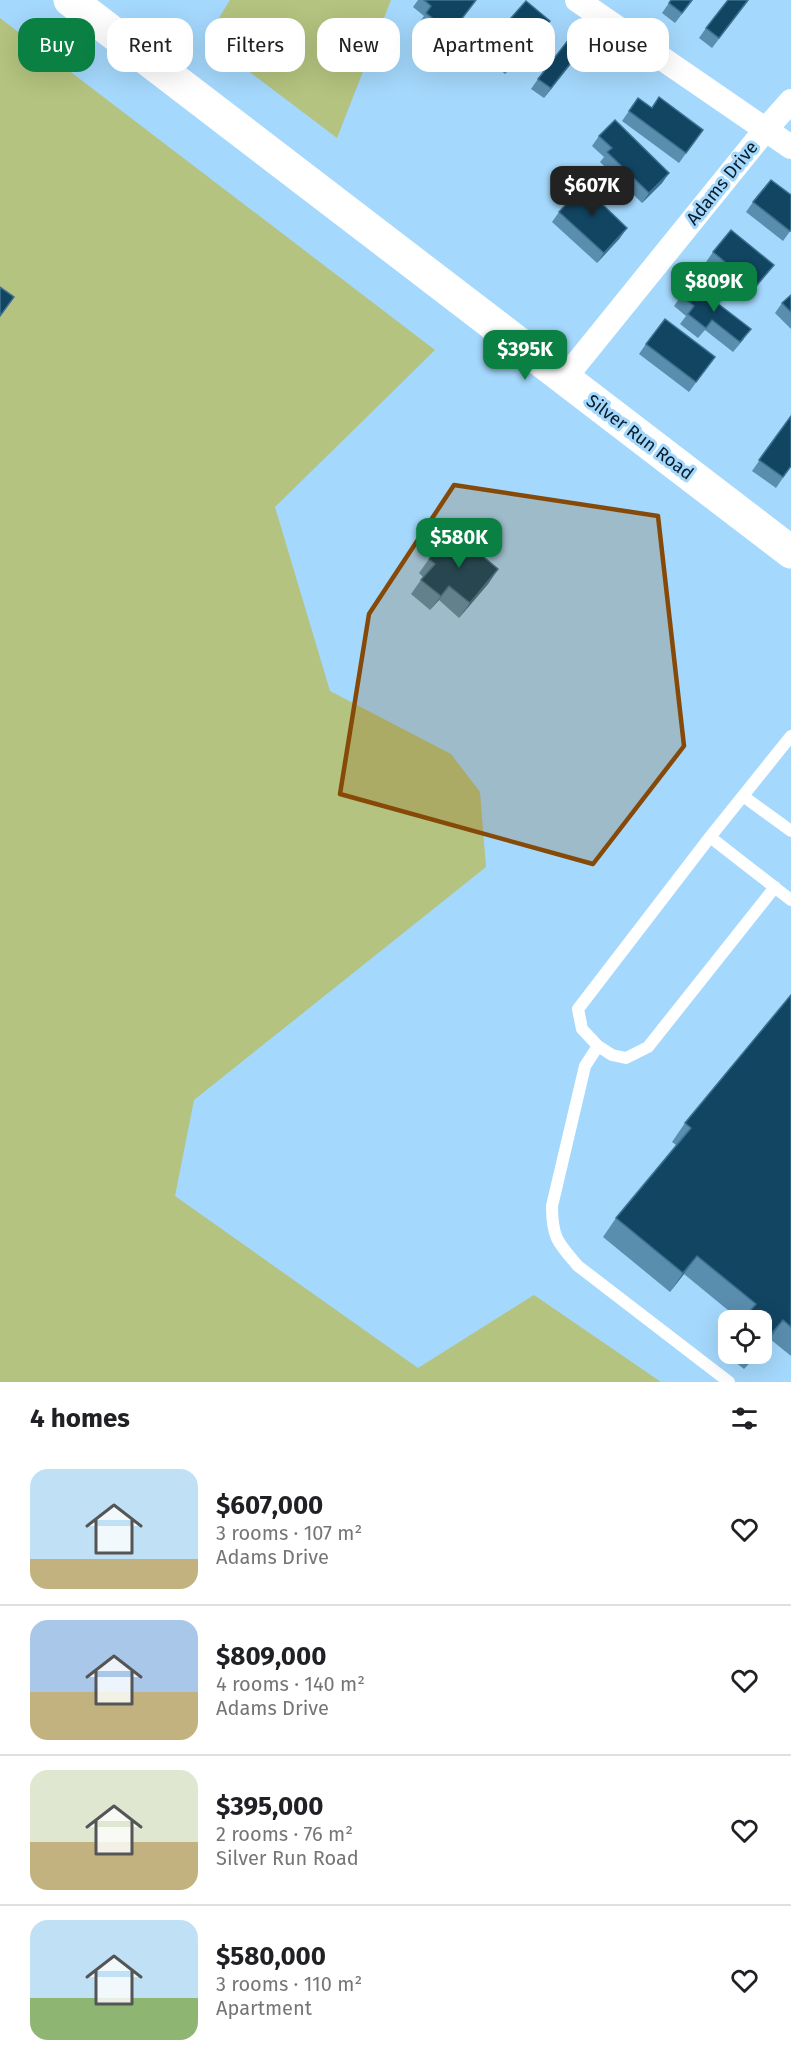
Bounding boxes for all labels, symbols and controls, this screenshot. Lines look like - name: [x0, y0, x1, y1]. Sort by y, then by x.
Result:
- chip: Buy: [18, 18, 95, 72]
- chip: Rent: [107, 18, 193, 72]
- chip: Filters: [205, 18, 305, 72]
- chip: New: [317, 18, 400, 72]
- chip: Apartment: [412, 18, 555, 72]
- chip: House: [567, 18, 669, 72]
- street label: Adams Drive: [681, 137, 763, 229]
- pin: $607K: [550, 166, 634, 217]
- text: $607K: [564, 173, 620, 197]
- pin: $809K: [672, 262, 756, 313]
- text: $809K: [685, 269, 743, 293]
- pin: $395K: [483, 330, 567, 381]
- text: $395K: [497, 337, 553, 361]
- street label: Silver Run Road: [582, 390, 698, 484]
- pin: $580K: [417, 518, 501, 569]
- text: $580K: [430, 525, 488, 549]
- map controls: [718, 1310, 772, 1364]
- button: locate: [718, 1310, 772, 1364]
- icon: filters: [728, 1402, 761, 1435]
- text: 4 homes: [30, 1403, 130, 1434]
- text: $607,000: [216, 1490, 323, 1521]
- icon: home: [78, 1493, 150, 1565]
- icon: heart: [728, 1513, 761, 1546]
- text: 3 rooms · 107 m²: [216, 1521, 362, 1545]
- text: Adams Drive: [216, 1545, 329, 1569]
- text: $809,000: [216, 1641, 326, 1672]
- icon: home: [78, 1644, 150, 1716]
- icon: heart: [728, 1664, 761, 1697]
- text: 4 rooms · 140 m²: [216, 1672, 365, 1696]
- text: Adams Drive: [216, 1696, 329, 1720]
- text: $395,000: [216, 1791, 324, 1822]
- icon: home: [78, 1794, 150, 1866]
- icon: heart: [728, 1814, 761, 1847]
- text: 2 rooms · 76 m²: [216, 1822, 353, 1846]
- text: Silver Run Road: [216, 1846, 359, 1870]
- text: $580,000: [216, 1941, 326, 1972]
- icon: home: [78, 1944, 150, 2016]
- icon: heart: [728, 1964, 761, 1997]
- text: 3 rooms · 110 m²: [216, 1972, 362, 1996]
- text: Apartment: [216, 1996, 312, 2020]

